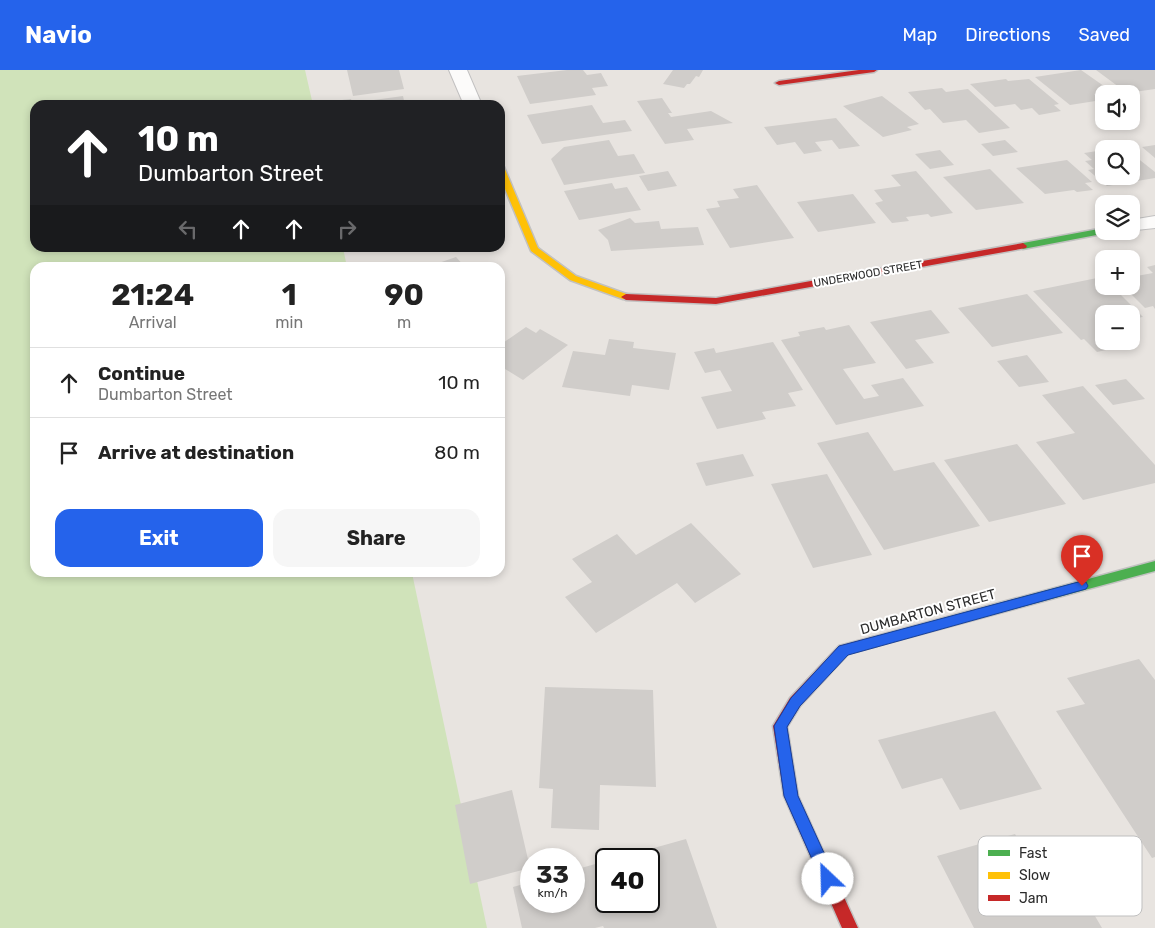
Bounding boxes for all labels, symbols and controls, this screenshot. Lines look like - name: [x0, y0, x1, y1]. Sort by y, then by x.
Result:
- text: Navio: [25, 21, 92, 49]
- text: Map: [902, 24, 937, 46]
- text: Directions: [965, 24, 1051, 46]
- text: Saved: [1079, 24, 1130, 46]
- map controls: [1095, 85, 1140, 350]
- button: sound: [1095, 85, 1140, 130]
- text: 10 m: [138, 118, 219, 160]
- icon: ahead: [55, 120, 120, 185]
- button: search: [1095, 140, 1140, 185]
- text: Dumbarton Street: [138, 160, 323, 187]
- button: layers: [1095, 195, 1140, 240]
- icon: left: [174, 215, 202, 243]
- icon: ahead: [227, 215, 255, 243]
- icon: ahead: [280, 215, 308, 243]
- icon: right: [333, 215, 361, 243]
- button: +: [1095, 250, 1140, 295]
- street label: UNDERWOOD STREET: [812, 258, 924, 290]
- text: 21:24: [111, 277, 194, 313]
- text: 1: [282, 277, 297, 313]
- text: 90: [384, 277, 424, 313]
- button: −: [1095, 305, 1140, 350]
- text: Arrival: [129, 313, 177, 332]
- text: min: [275, 313, 303, 332]
- text: m: [397, 313, 411, 332]
- text: Continue: [98, 362, 185, 385]
- icon: ahead: [55, 369, 83, 397]
- text: 10 m: [438, 371, 480, 394]
- text: Dumbarton Street: [98, 385, 233, 404]
- icon: arrive: [55, 439, 83, 467]
- text: Arrive at destination: [98, 441, 294, 464]
- text: 80 m: [434, 441, 480, 464]
- button: Exit: [55, 509, 263, 567]
- button: Share: [273, 509, 480, 567]
- pin: [1061, 535, 1103, 586]
- icon: arrive: [1068, 542, 1096, 570]
- street label: DUMBARTON STREET: [858, 586, 998, 638]
- legend: [978, 836, 1142, 916]
- text: Fast: [1019, 845, 1048, 862]
- speed limit sign: 40: [595, 848, 660, 913]
- position arrow: [801, 852, 853, 904]
- text: 33: [536, 860, 569, 889]
- text: Slow: [1019, 867, 1050, 884]
- text: km/h: [538, 886, 567, 900]
- text: Jam: [1019, 890, 1048, 907]

